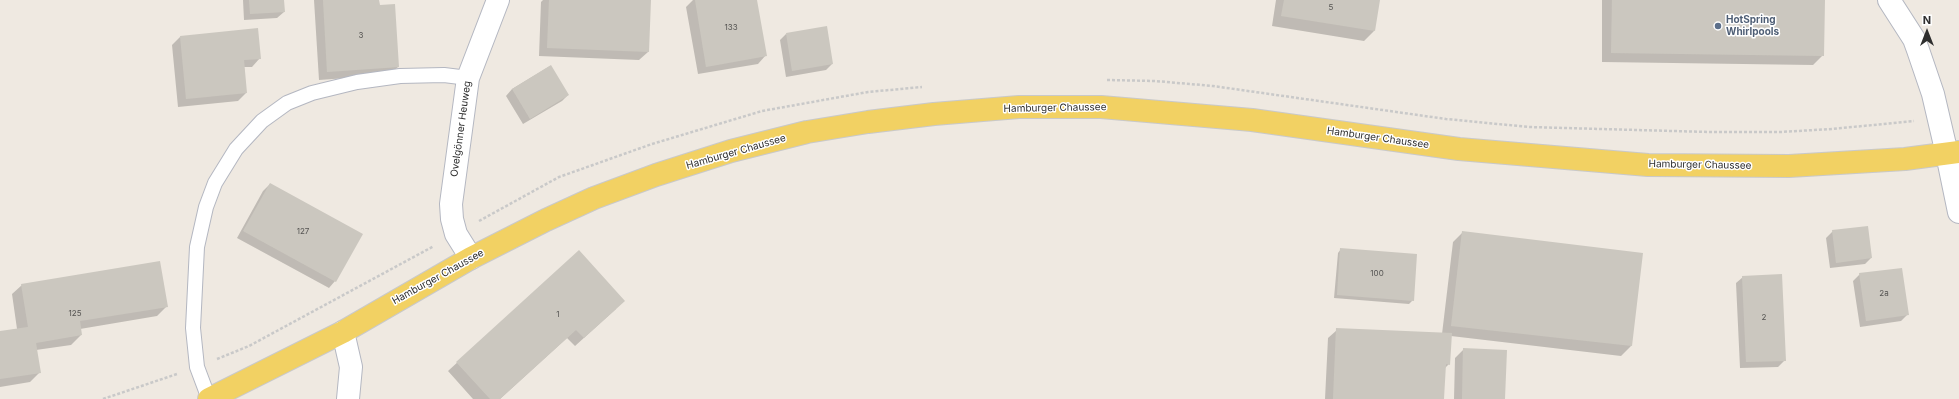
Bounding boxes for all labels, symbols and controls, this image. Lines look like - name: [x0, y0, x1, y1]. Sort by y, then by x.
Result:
- house number: 5: [1329, 3, 1333, 13]
- north arrow: [1907, 12, 1947, 52]
- text: N: [1923, 13, 1931, 27]
- place label: HotSpring Whirlpools: [1726, 14, 1779, 38]
- marker: HotSpring Whirlpools: [1713, 21, 1723, 31]
- house number: 133: [724, 23, 738, 33]
- house number: 3: [359, 31, 363, 41]
- street label: Ovelgönner Heuweg: [448, 80, 474, 178]
- street label: Hamburger Chaussee: [1003, 101, 1107, 115]
- street label: Hamburger Chaussee: [1326, 125, 1430, 151]
- street label: Hamburger Chaussee: [685, 132, 787, 172]
- street label: Hamburger Chaussee: [1648, 158, 1752, 172]
- house number: 127: [297, 227, 309, 237]
- street label: Hamburger Chaussee: [390, 247, 486, 307]
- house number: 100: [1370, 269, 1384, 279]
- house number: 2a: [1879, 289, 1889, 299]
- house number: 125: [69, 309, 81, 319]
- house number: 1: [556, 310, 560, 320]
- house number: 2: [1762, 313, 1766, 323]

